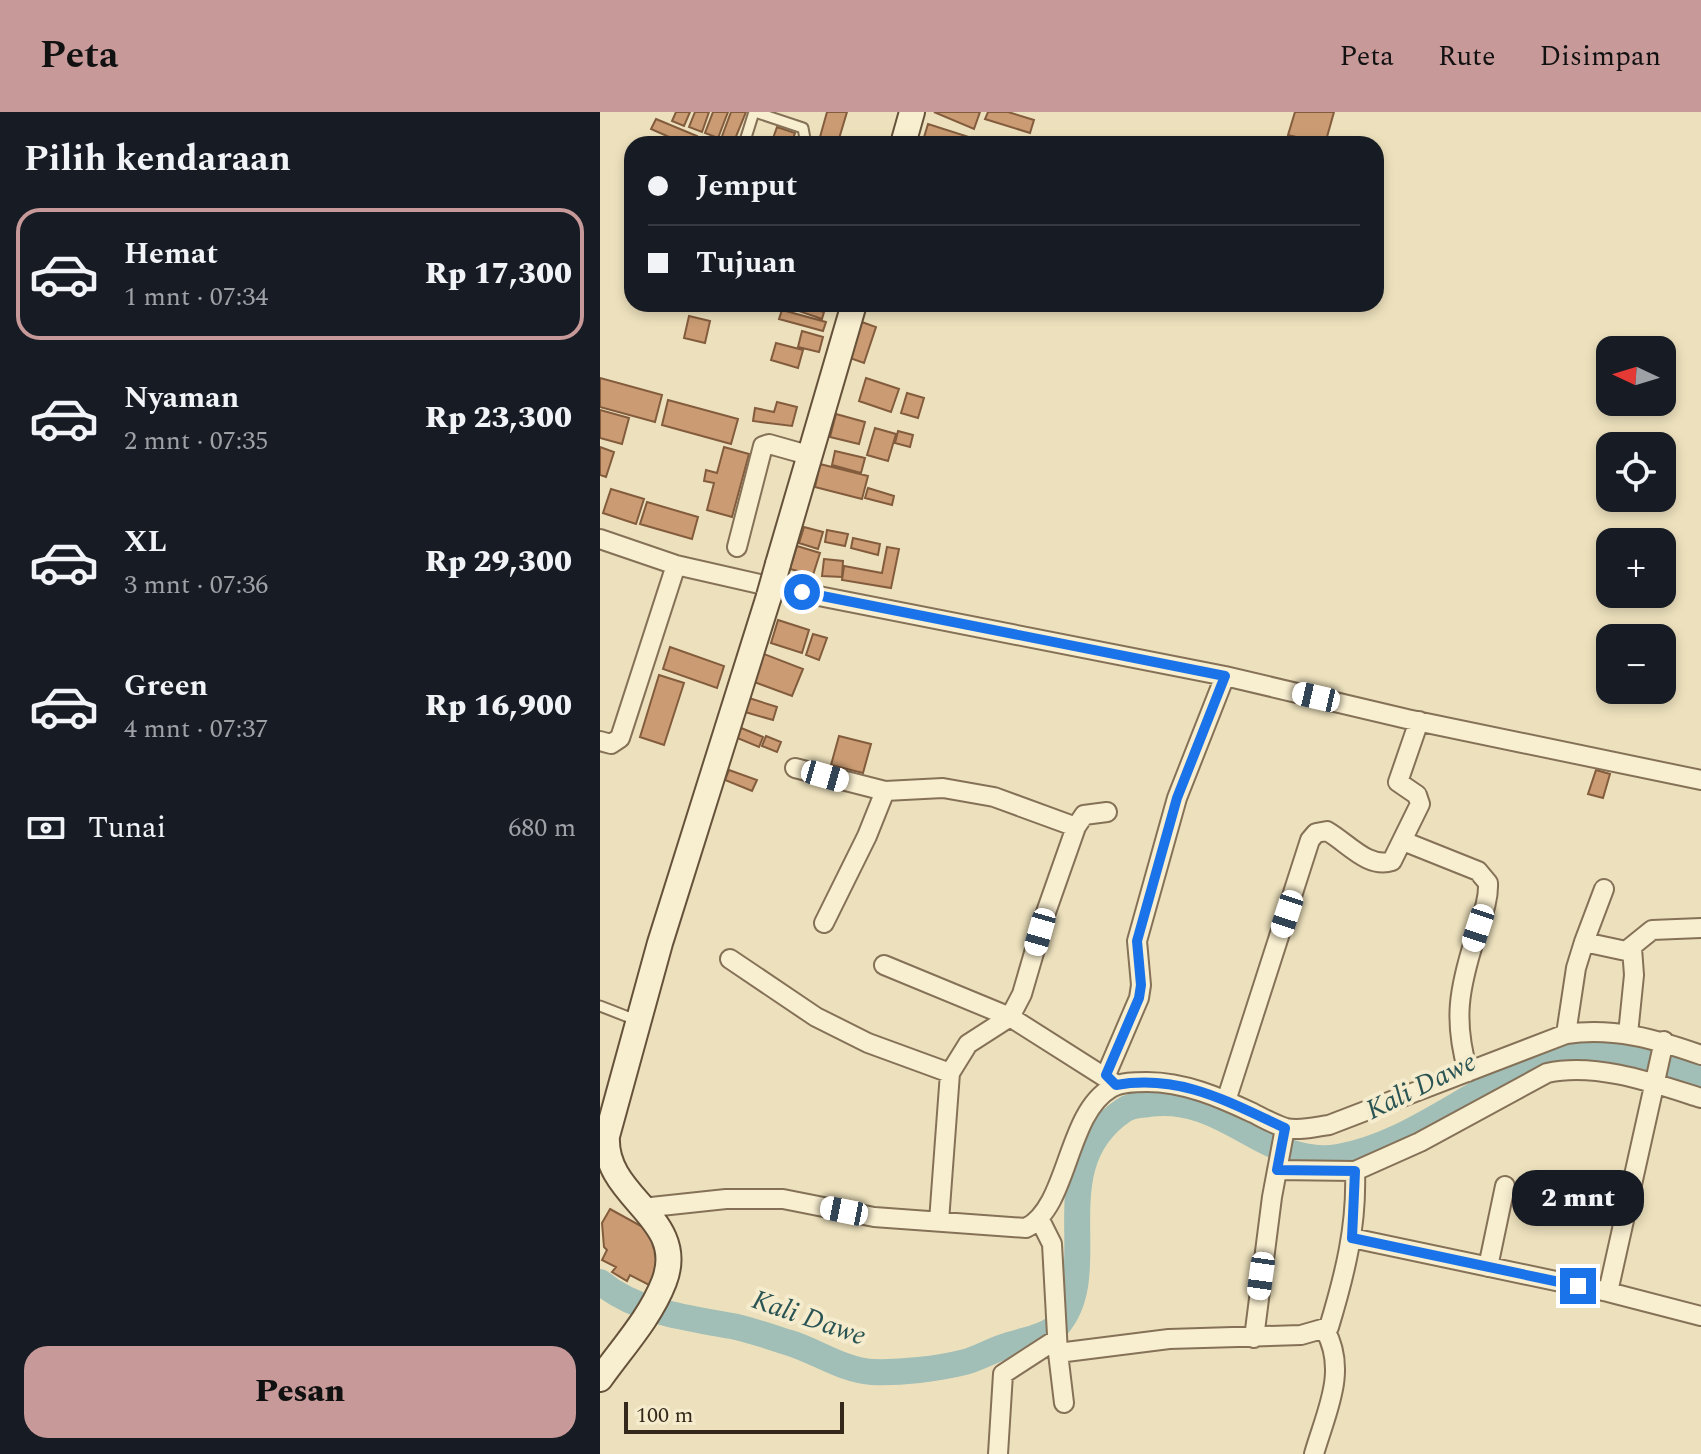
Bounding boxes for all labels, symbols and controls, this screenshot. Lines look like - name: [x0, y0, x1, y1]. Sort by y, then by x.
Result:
- text: Peta: [40, 27, 119, 85]
- text: Peta: [1339, 35, 1394, 78]
- text: Rute: [1438, 35, 1496, 78]
- text: Disimpan: [1540, 35, 1661, 78]
- text: Pilih kendaraan: [24, 132, 291, 187]
- text: Jemput: [696, 163, 797, 209]
- text: Hemat: [124, 231, 218, 277]
- icon: car: [28, 238, 100, 310]
- text: Tujuan: [696, 240, 796, 286]
- text: Rp 17,300: [425, 251, 572, 297]
- text: 1 mnt · 07:34: [124, 277, 268, 317]
- north arrow: [1596, 336, 1676, 416]
- map controls: [1596, 336, 1676, 704]
- text: Nyaman: [124, 375, 239, 421]
- icon: car: [28, 382, 100, 454]
- text: Rp 23,300: [425, 395, 572, 441]
- text: 2 mnt · 07:35: [124, 421, 268, 461]
- button: locate: [1596, 432, 1676, 512]
- text: XL: [124, 519, 167, 565]
- icon: car: [28, 526, 100, 598]
- button: +: [1596, 528, 1676, 608]
- text: Rp 29,300: [425, 539, 572, 585]
- text: 3 mnt · 07:36: [124, 565, 268, 605]
- route start: [784, 574, 820, 610]
- button: −: [1596, 624, 1676, 704]
- text: Green: [124, 663, 208, 709]
- icon: car: [28, 670, 100, 742]
- car: [1290, 680, 1342, 714]
- text: Rp 16,900: [425, 683, 572, 729]
- text: 4 mnt · 07:37: [124, 709, 268, 749]
- car: [799, 758, 851, 794]
- text: Tunai: [88, 805, 166, 851]
- icon: cash: [24, 806, 68, 850]
- text: 680 m: [508, 808, 576, 848]
- car: [1268, 887, 1306, 941]
- car: [1459, 901, 1497, 955]
- car: [1022, 906, 1058, 958]
- water label: Kali Dawe: [1358, 1041, 1484, 1131]
- callout: 2 mnt: [1512, 1170, 1644, 1226]
- text: 2 mnt: [1541, 1178, 1615, 1218]
- car: [818, 1195, 870, 1227]
- car: [1246, 1251, 1276, 1301]
- route end: [1560, 1268, 1596, 1304]
- water label: Kali Dawe: [746, 1278, 872, 1358]
- button: Pesan: [24, 1346, 576, 1438]
- scale bar: [624, 1398, 844, 1434]
- text: 100 m: [636, 1399, 693, 1432]

